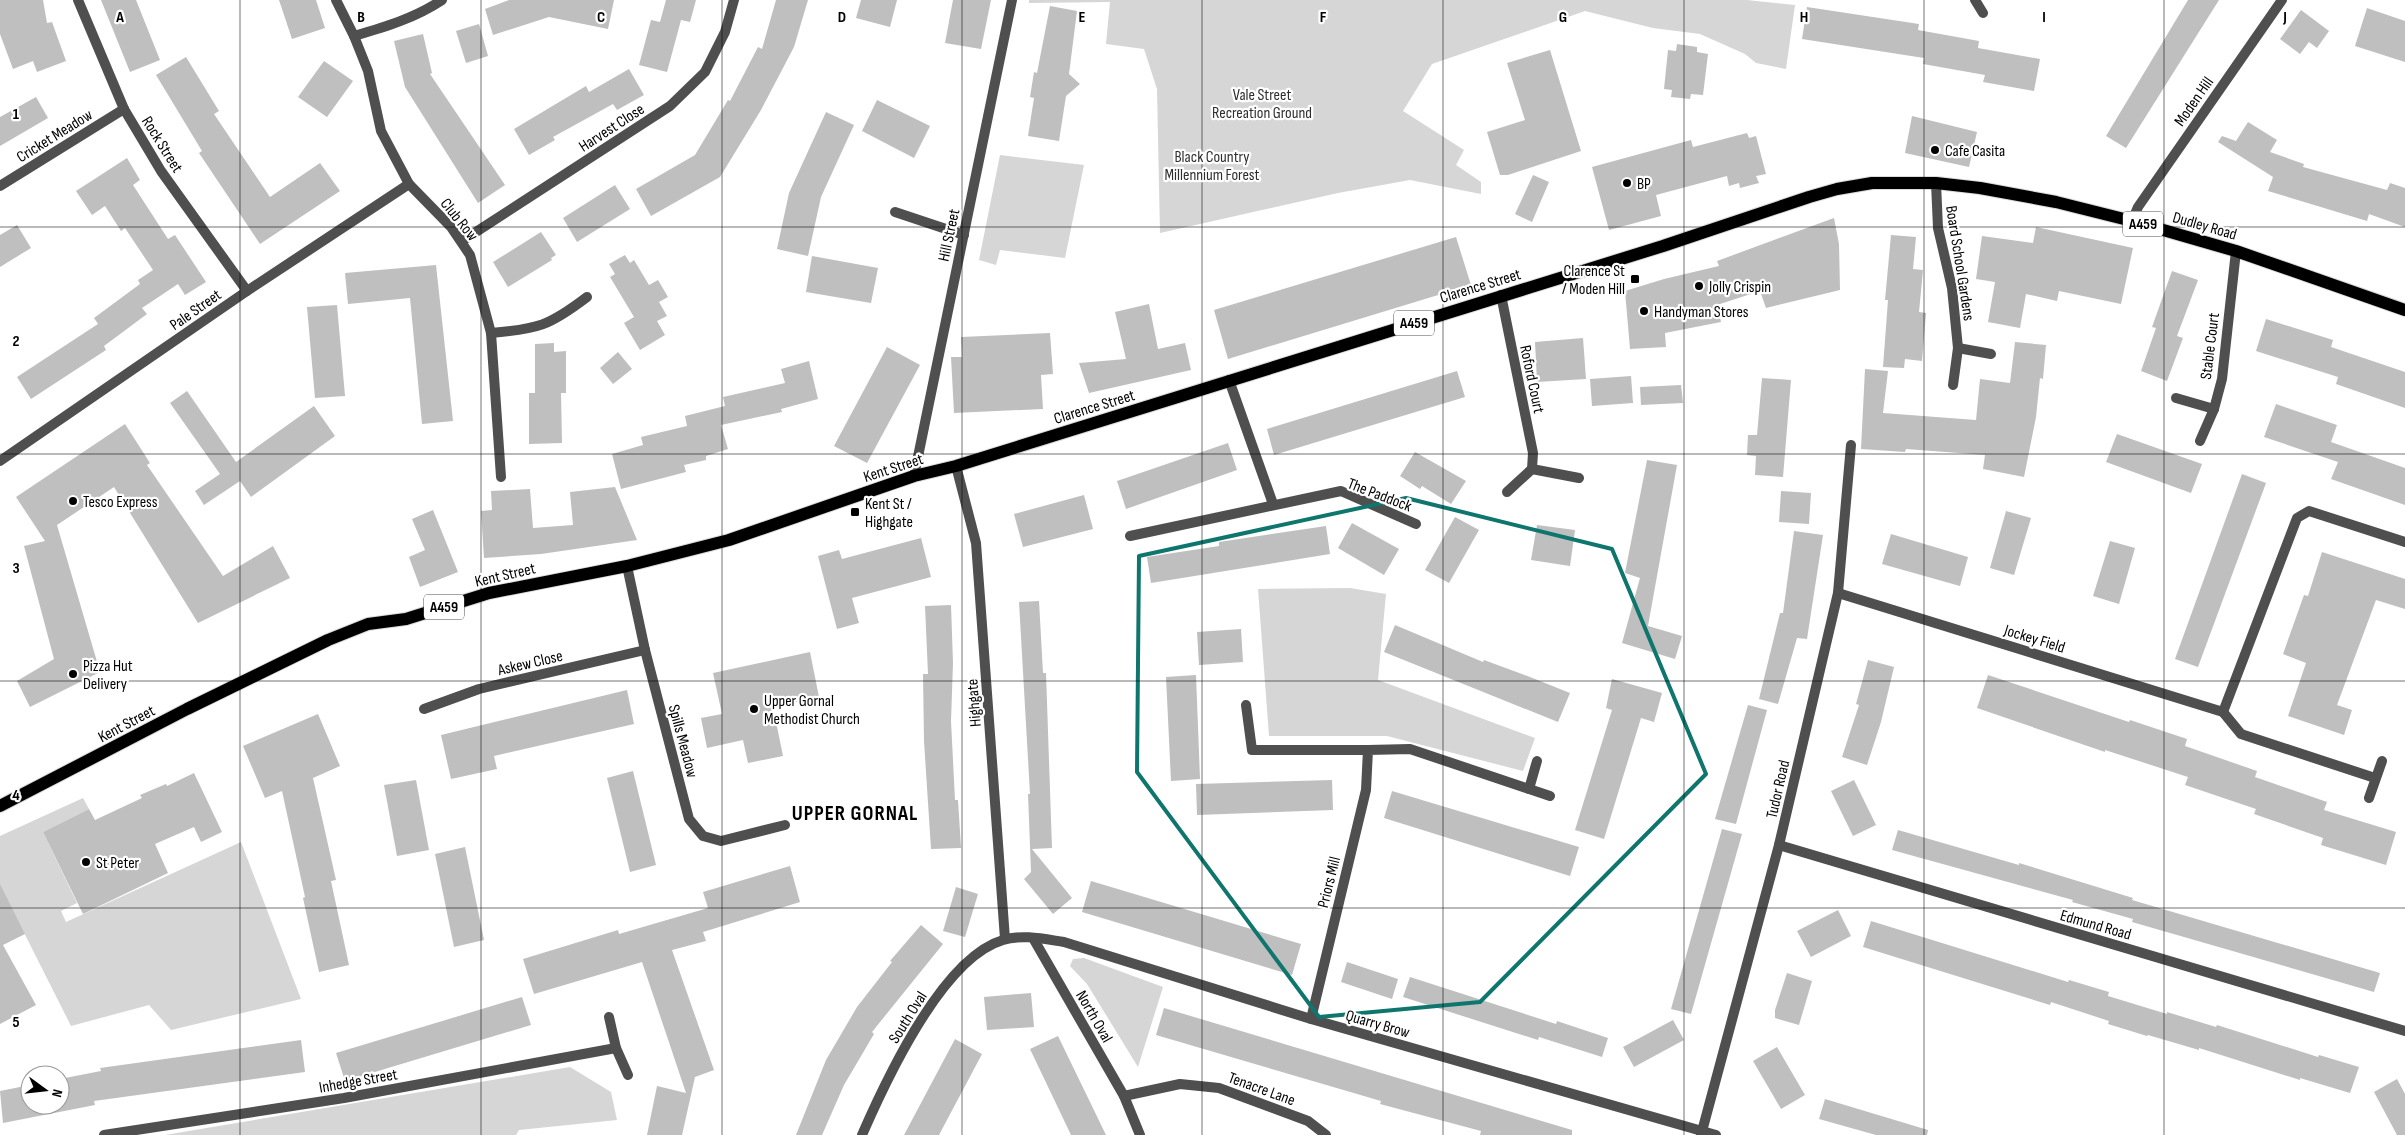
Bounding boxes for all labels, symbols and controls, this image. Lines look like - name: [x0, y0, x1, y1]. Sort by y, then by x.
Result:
- text: A: [115, 8, 124, 27]
- text: B: [357, 8, 365, 27]
- text: C: [597, 8, 605, 27]
- text: D: [838, 8, 846, 27]
- text: E: [1079, 8, 1086, 27]
- text: F: [1320, 8, 1327, 27]
- text: G: [1559, 8, 1567, 27]
- text: H: [1800, 8, 1808, 27]
- text: I: [2042, 8, 2046, 27]
- text: J: [2282, 8, 2287, 27]
- street label: Moden Hill: [2170, 74, 2218, 130]
- park label: Vale Street Recreation Ground: [1212, 86, 1312, 123]
- street label: Harvest Close: [576, 100, 648, 156]
- text: 1: [13, 105, 20, 124]
- street label: Cricket Meadow: [13, 106, 96, 167]
- street label: Rock Street: [137, 113, 186, 176]
- place label: Cafe Casita: [1945, 142, 2005, 161]
- marker: Cafe Casita: [1929, 144, 1941, 156]
- park label: Black Country Millennium Forest: [1165, 148, 1260, 185]
- place label: BP: [1637, 175, 1651, 194]
- marker: BP: [1621, 177, 1633, 189]
- street label: Club Row: [436, 195, 482, 245]
- street label: Board School Gardens: [1941, 204, 1978, 322]
- street label: Hill Street: [935, 207, 964, 263]
- street label: Dudley Road: [2170, 208, 2239, 245]
- road number: A459: [2123, 212, 2163, 236]
- place label: Clarence St / Moden Hill: [1562, 262, 1625, 299]
- street label: Clarence Street: [1438, 265, 1523, 308]
- marker: Clarence St / Moden Hill: [1629, 273, 1641, 285]
- place label: Jolly Crispin: [1708, 278, 1771, 297]
- marker: Jolly Crispin: [1693, 280, 1705, 292]
- street label: Pale Street: [166, 286, 225, 335]
- place label: Handyman Stores: [1654, 303, 1749, 322]
- marker: Handyman Stores: [1638, 305, 1650, 317]
- road number: A459: [1394, 310, 1434, 336]
- street label: Stable Court: [2197, 312, 2224, 381]
- text: 2: [12, 332, 20, 351]
- street label: Roford Court: [1515, 344, 1548, 415]
- street label: Clarence Street: [1052, 386, 1137, 429]
- street label: Kent Street: [861, 450, 926, 487]
- street label: The Paddock: [1345, 474, 1414, 516]
- place label: Tesco Express: [83, 493, 158, 512]
- marker: Tesco Express: [67, 495, 79, 507]
- place label: Kent St / Highgate: [865, 495, 913, 532]
- marker: Kent St / Highgate: [849, 506, 861, 518]
- text: 3: [12, 559, 20, 578]
- street label: Kent Street: [473, 559, 538, 592]
- road number: A459: [424, 594, 464, 620]
- street label: Jockey Field: [2001, 621, 2067, 658]
- street label: Askew Close: [495, 647, 565, 680]
- place label: Pizza Hut Delivery: [83, 657, 133, 694]
- marker: Pizza Hut Delivery: [67, 668, 79, 680]
- street label: Highgate: [963, 678, 986, 727]
- place label: Upper Gornal Methodist Church: [764, 692, 860, 729]
- street label: Kent Street: [95, 701, 158, 747]
- street label: Spills Meadow: [664, 703, 701, 780]
- marker: Upper Gornal Methodist Church: [748, 703, 760, 715]
- street label: Tudor Road: [1763, 758, 1794, 820]
- text: 4: [12, 786, 20, 805]
- district label: UPPER GORNAL: [792, 801, 918, 826]
- place label: St Peter: [96, 854, 140, 873]
- street label: Priors Mill: [1314, 855, 1345, 910]
- marker: St Peter: [80, 856, 92, 868]
- street label: Edmund Road: [2058, 906, 2133, 945]
- street label: North Oval: [1071, 987, 1116, 1046]
- street label: South Oval: [885, 988, 932, 1047]
- street label: Quarry Brow: [1343, 1006, 1412, 1043]
- text: 5: [12, 1013, 20, 1032]
- north arrow: [20, 1065, 70, 1115]
- street label: Inhedge Street: [318, 1065, 399, 1098]
- street label: Tenacre Lane: [1225, 1069, 1298, 1110]
- text: N: [48, 1087, 66, 1099]

